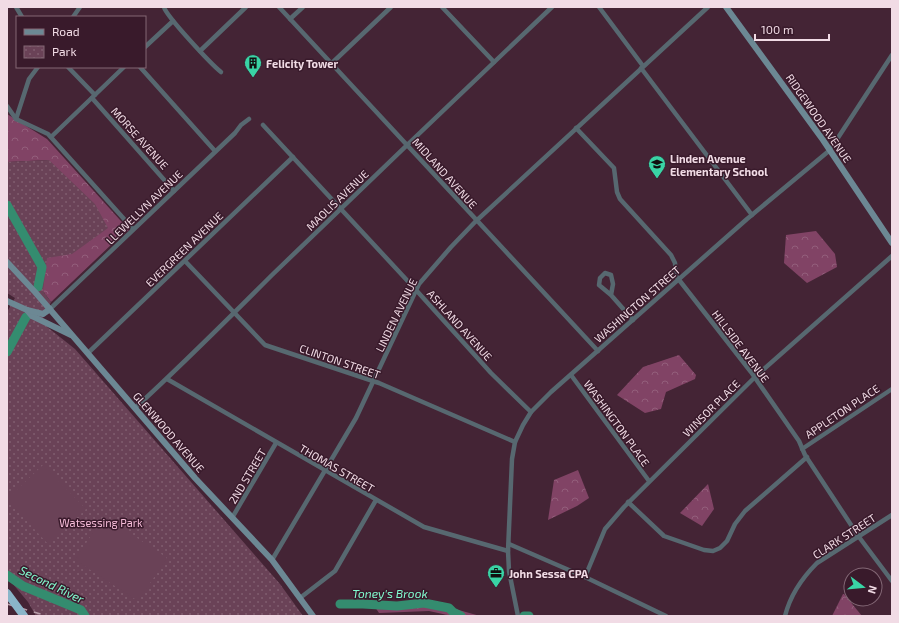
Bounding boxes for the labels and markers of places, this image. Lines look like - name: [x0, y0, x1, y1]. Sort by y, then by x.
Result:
- building icon: Felicity Tower: [243, 53, 263, 78]
- place label: Felicity Tower: [266, 57, 339, 71]
- place label: Linden Avenue Elementary School: [670, 152, 768, 179]
- school or university icon: Linden Avenue Elementary School: [647, 154, 667, 179]
- office icon: John Sessa CPA: [486, 563, 506, 588]
- place label: John Sessa CPA: [509, 567, 589, 580]

